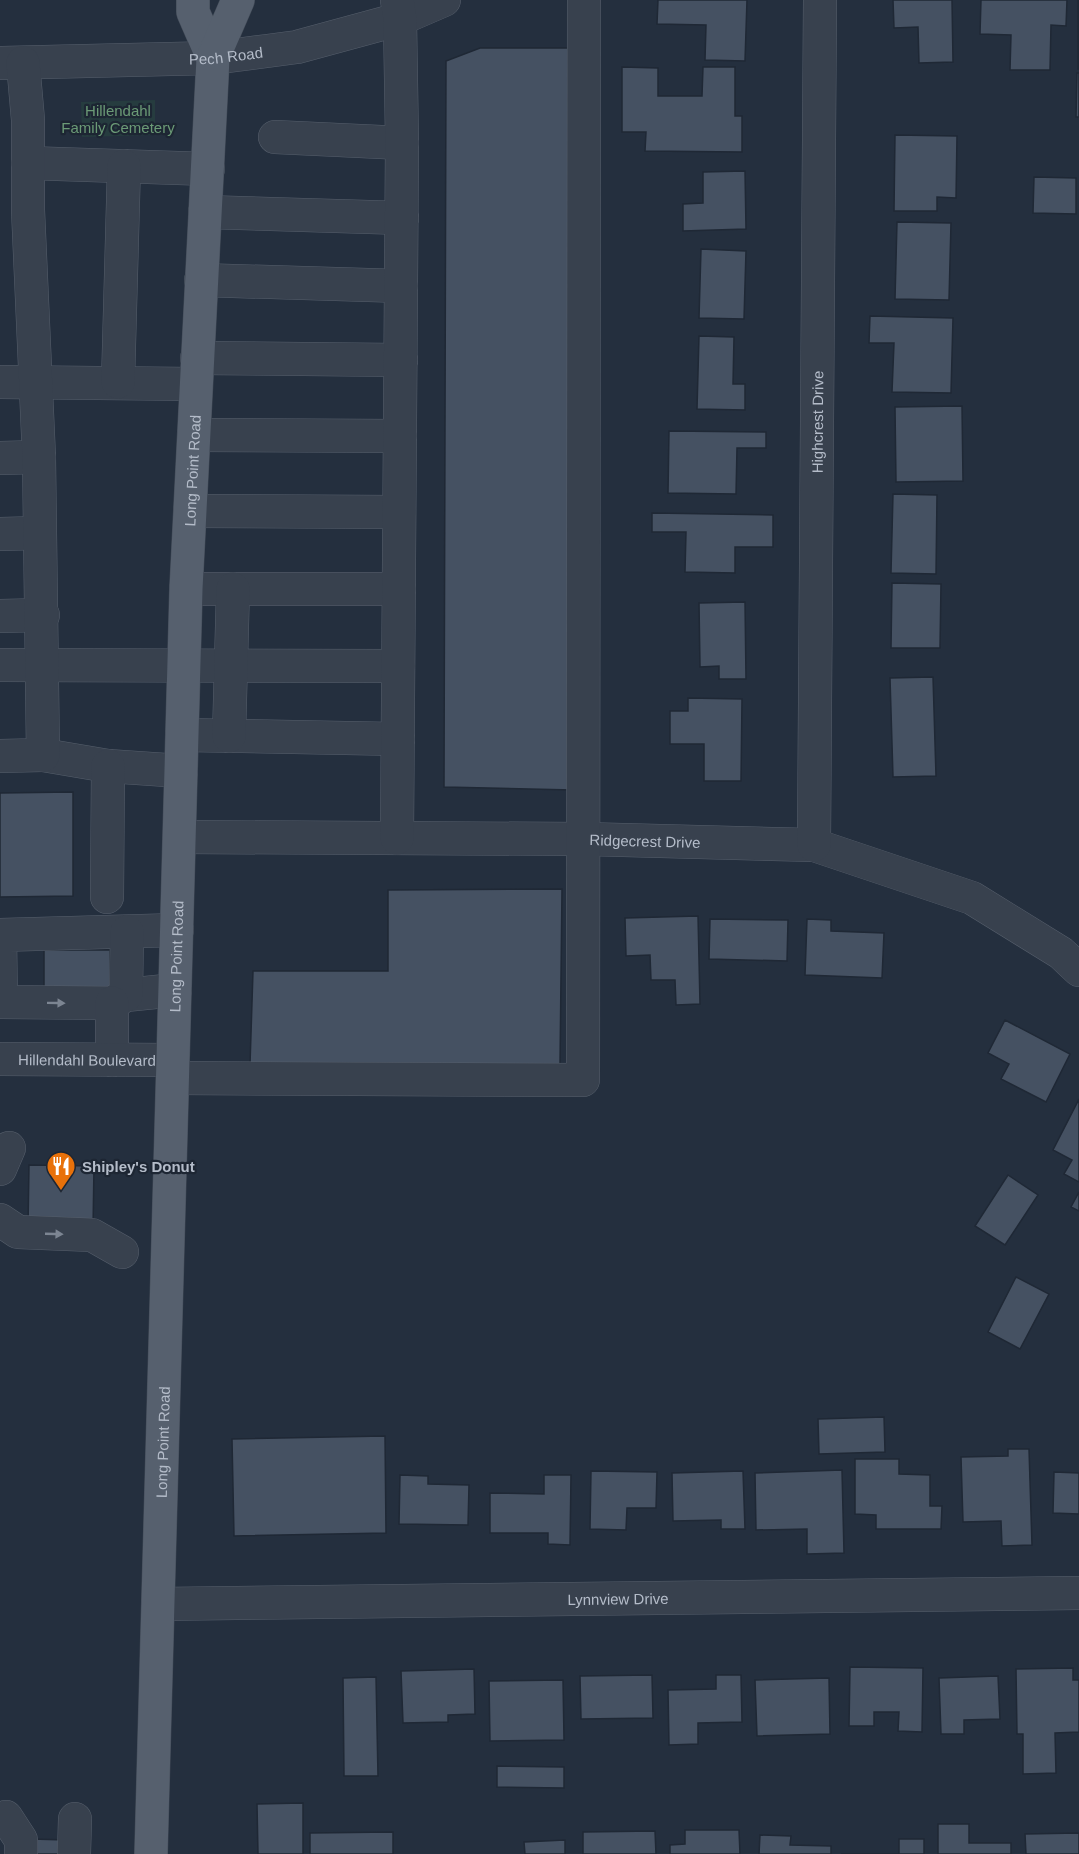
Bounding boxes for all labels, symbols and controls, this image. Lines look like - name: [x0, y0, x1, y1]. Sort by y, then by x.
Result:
- street label: Pech Road: [189, 43, 264, 67]
- park label: Hillendahl Family Cemetery: [61, 102, 175, 136]
- street label: Highcrest Drive: [808, 371, 826, 473]
- street label: Long Point Road: [181, 414, 203, 527]
- street label: Ridgecrest Drive: [589, 831, 701, 851]
- street label: Long Point Road: [166, 900, 186, 1012]
- one-way arrow: [47, 998, 66, 1007]
- street label: Hillendahl Boulevard: [18, 1051, 156, 1068]
- restaurant icon: Shipley's Donut: [45, 1150, 77, 1192]
- place label: Shipley's Donut: [82, 1158, 195, 1175]
- one-way arrow: [45, 1229, 64, 1238]
- street label: Long Point Road: [152, 1386, 172, 1498]
- street label: Lynnview Drive: [567, 1589, 669, 1608]

